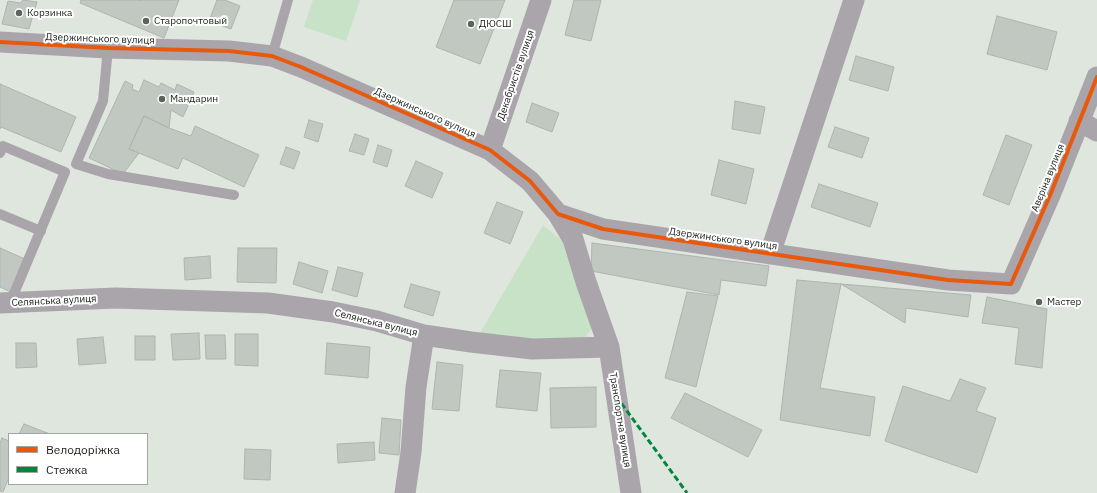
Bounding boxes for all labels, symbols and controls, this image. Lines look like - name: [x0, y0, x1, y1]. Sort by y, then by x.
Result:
- place label: Корзинка: [27, 7, 72, 19]
- marker: Корзинка: [14, 8, 24, 18]
- place label: Старопочтовый: [154, 15, 227, 27]
- marker: Старопочтовый: [141, 16, 151, 26]
- place label: ДЮСШ: [479, 18, 512, 30]
- marker: ДЮСШ: [466, 19, 476, 29]
- street label: Декабристів вулиця: [495, 28, 537, 122]
- street label: Дзержинського вулиця: [45, 31, 155, 47]
- street label: Дзержинського вулиця: [373, 85, 477, 141]
- place label: Мандарин: [170, 93, 218, 105]
- marker: Мандарин: [157, 94, 167, 104]
- street label: Авєріна вулиця: [1029, 142, 1067, 214]
- street label: Дзержинського вулиця: [668, 225, 778, 253]
- street label: Селянська вулиця: [11, 293, 97, 309]
- place label: Мастер: [1047, 296, 1081, 308]
- marker: Мастер: [1034, 297, 1044, 307]
- street label: Селянська вулиця: [333, 307, 419, 339]
- street label: Транспортна вулиця: [607, 372, 633, 468]
- legend: [8, 433, 148, 485]
- text: Велодоріжка: [46, 442, 120, 457]
- text: Стежка: [46, 462, 88, 477]

